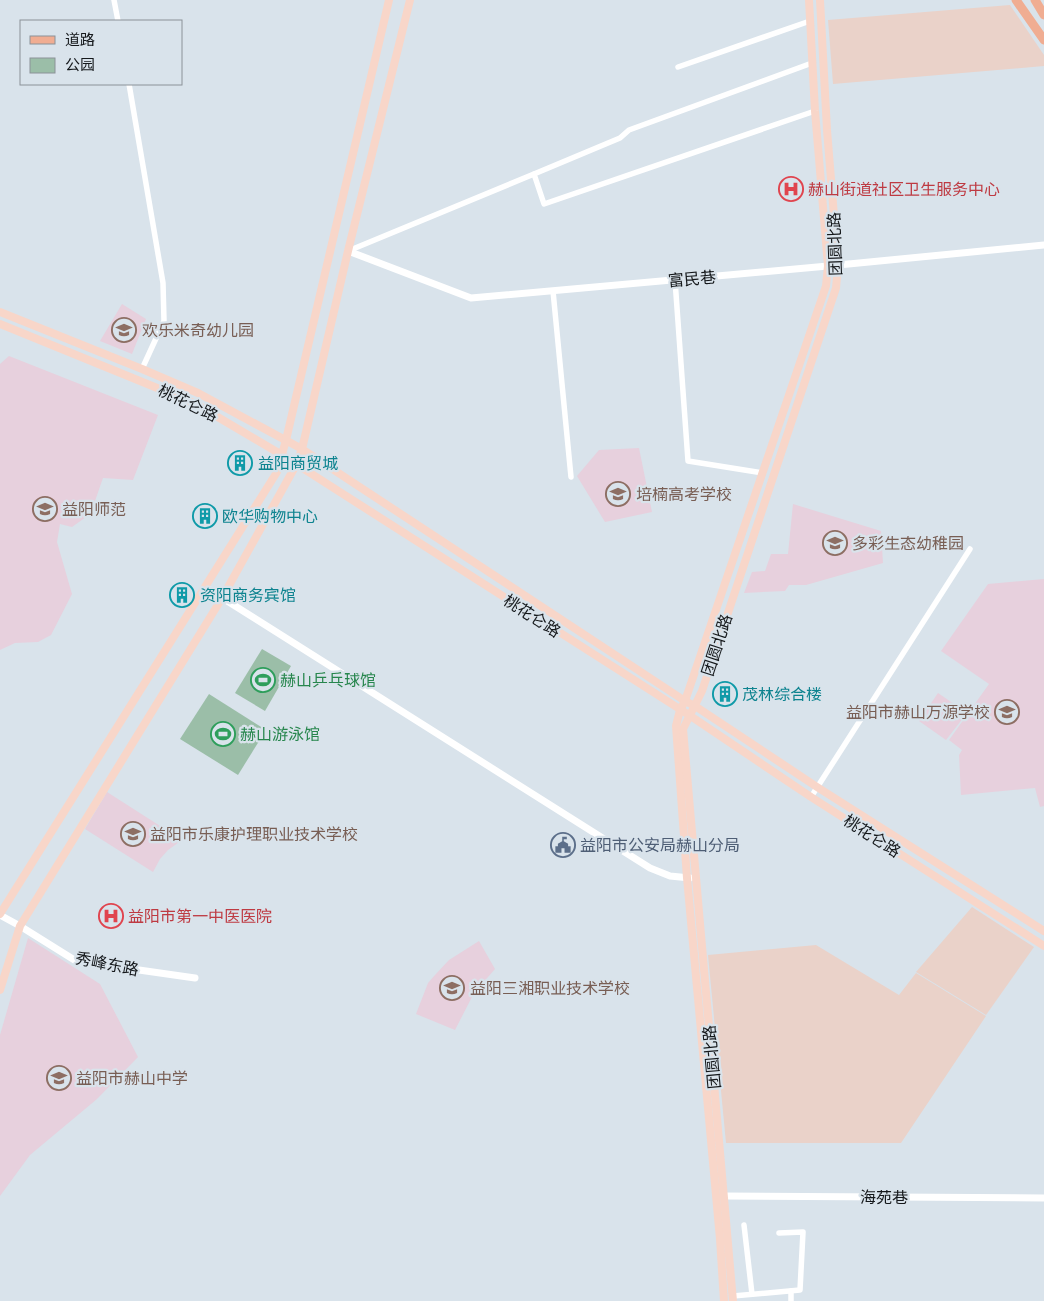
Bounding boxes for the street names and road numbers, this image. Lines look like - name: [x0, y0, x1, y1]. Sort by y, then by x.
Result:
- street label: 团圆北路: [824, 212, 846, 276]
- street label: 富民巷: [667, 267, 717, 291]
- street label: 桃花仑路: [155, 380, 221, 426]
- street label: 桃花仑路: [500, 591, 564, 641]
- street label: 团圆北路: [698, 612, 736, 678]
- street label: 桃花仑路: [840, 811, 904, 861]
- street label: 秀峰东路: [74, 949, 140, 979]
- street label: 团圆北路: [700, 1024, 724, 1090]
- street label: 海苑巷: [860, 1188, 908, 1207]

